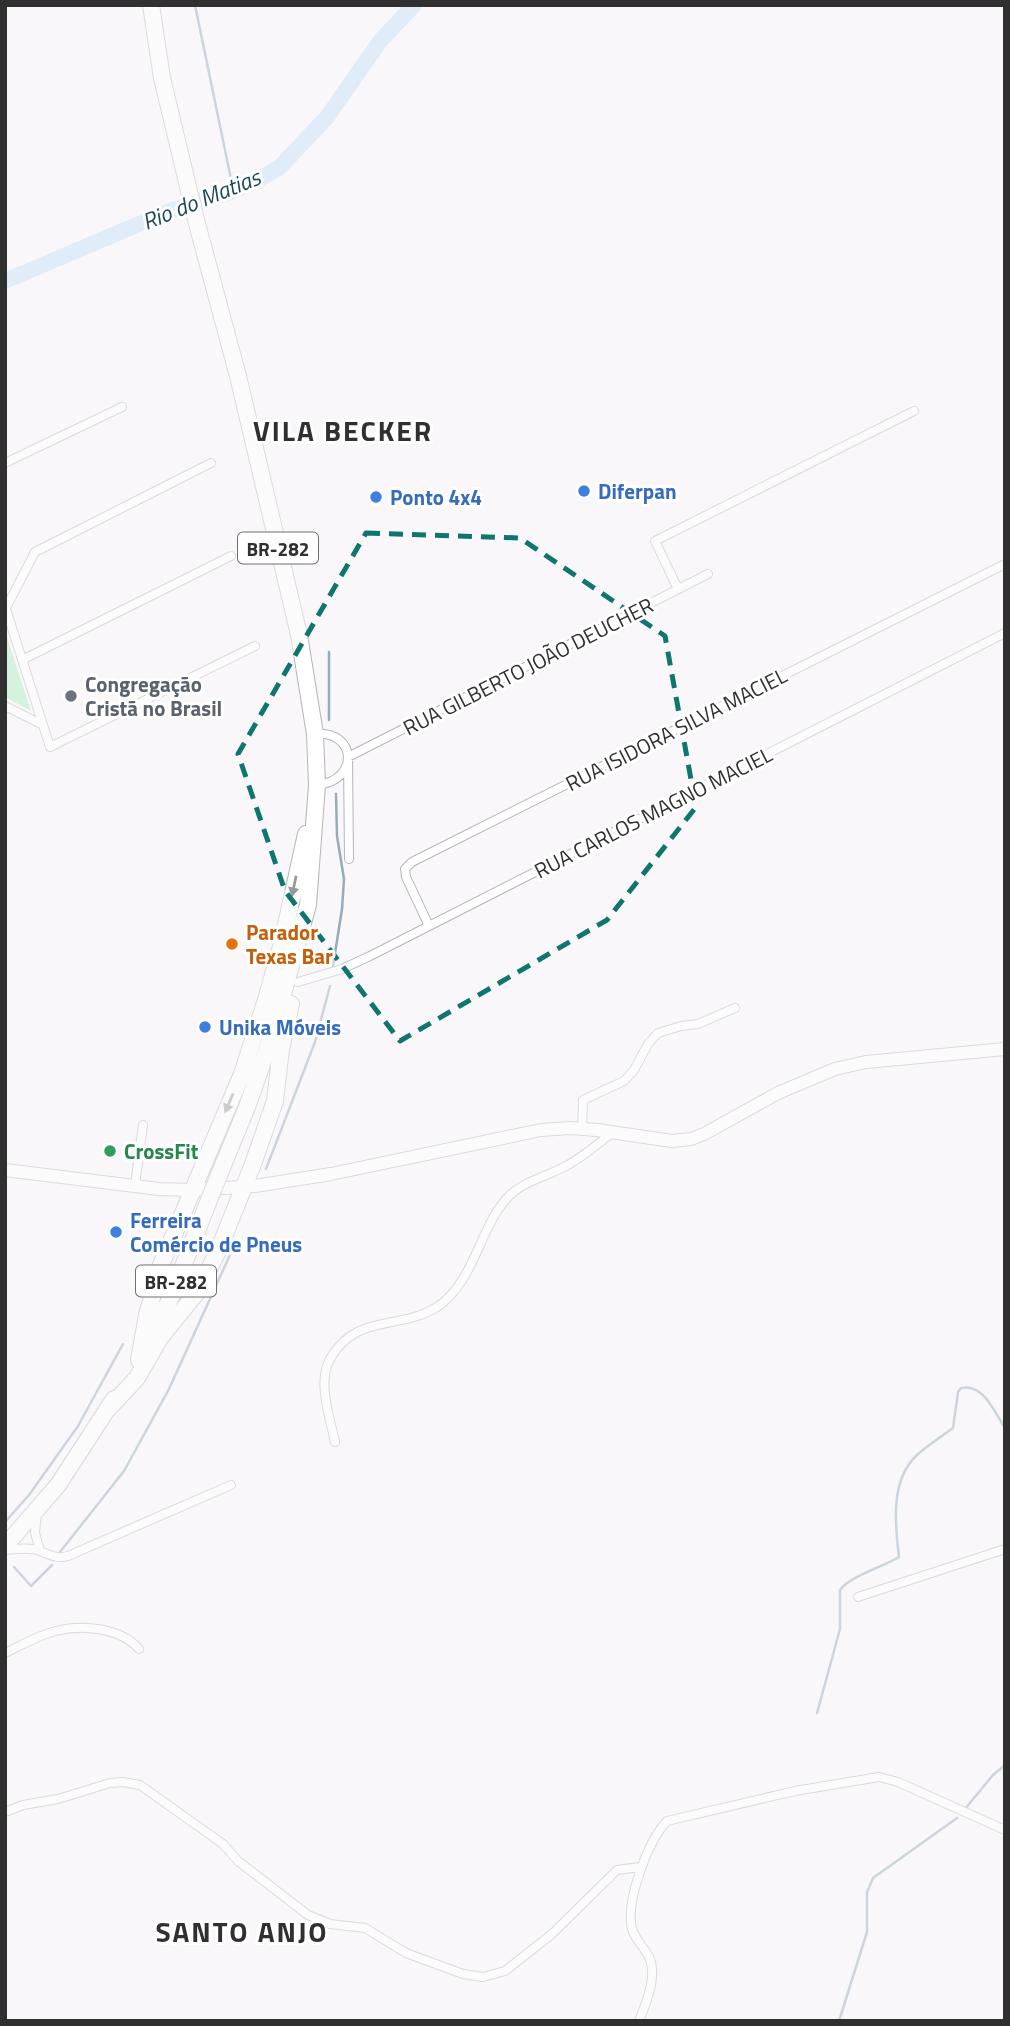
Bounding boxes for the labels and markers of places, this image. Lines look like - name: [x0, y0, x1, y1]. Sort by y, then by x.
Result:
- place label: Diferpan: [598, 475, 677, 507]
- place label: Ponto 4x4: [390, 481, 482, 513]
- marker: Diferpan: [576, 483, 592, 499]
- marker: Ponto 4x4: [368, 489, 384, 505]
- place label: Congregação Cristã no Brasil: [85, 668, 222, 724]
- marker: Congregação Cristã no Brasil: [63, 688, 79, 704]
- place label: Parador Texas Bar: [246, 916, 333, 972]
- marker: Parador Texas Bar: [224, 936, 240, 952]
- place label: Unika Móveis: [219, 1011, 341, 1043]
- marker: Unika Móveis: [197, 1019, 213, 1035]
- place label: CrossFit: [124, 1135, 199, 1167]
- marker: CrossFit: [102, 1143, 118, 1159]
- place label: Ferreira Comércio de Pneus: [130, 1204, 302, 1260]
- marker: Ferreira Comércio de Pneus: [108, 1224, 124, 1240]

